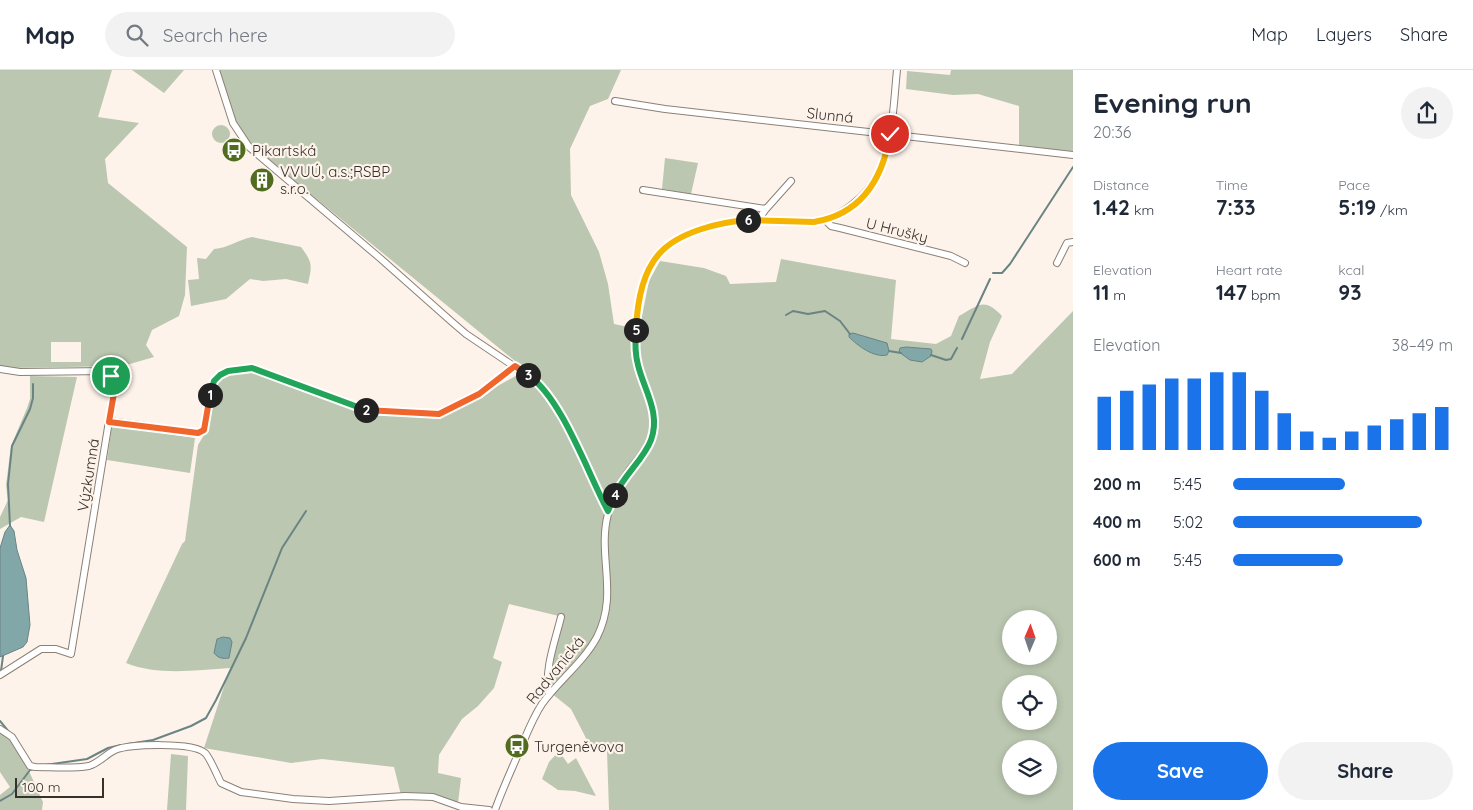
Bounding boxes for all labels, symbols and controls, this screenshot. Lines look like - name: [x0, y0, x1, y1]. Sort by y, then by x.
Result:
- search box: [105, 12, 455, 57]
- text: Map: [25, 20, 75, 50]
- icon: search: [123, 21, 151, 49]
- text: Search here: [163, 23, 268, 47]
- text: Map: [1251, 23, 1288, 46]
- text: Layers: [1316, 23, 1372, 46]
- text: Share: [1400, 23, 1448, 46]
- text: Evening run: [1093, 85, 1252, 120]
- button: share: [1401, 87, 1453, 139]
- street label: Slunná: [806, 103, 854, 127]
- pin: [869, 113, 911, 155]
- icon: check: [876, 120, 904, 148]
- text: 20:36: [1093, 122, 1131, 142]
- bus stop icon: Pikartská: [221, 137, 247, 163]
- place label: Pikartská: [252, 141, 316, 160]
- place label: VVUÚ, a.s.;RSBP s.r.o.: [280, 162, 390, 198]
- building icon: VVUÚ, a.s.;RSBP s.r.o.: [249, 167, 275, 193]
- text: Distance: [1093, 176, 1149, 194]
- text: Time: [1216, 176, 1248, 194]
- text: Pace: [1338, 176, 1370, 194]
- text: 1.42: [1093, 194, 1130, 220]
- text: 7:33: [1216, 194, 1255, 220]
- text: 5:19: [1338, 194, 1376, 220]
- text: km: [1130, 201, 1154, 219]
- text: /km: [1376, 201, 1408, 219]
- pin: 6: [736, 208, 760, 232]
- text: 6: [745, 211, 752, 229]
- street label: U Hrušky: [864, 213, 930, 247]
- text: Elevation: [1093, 261, 1152, 279]
- text: Heart rate: [1216, 261, 1282, 279]
- text: kcal: [1338, 261, 1364, 279]
- text: 11: [1093, 279, 1109, 305]
- text: 147: [1216, 279, 1247, 305]
- text: 93: [1338, 279, 1362, 305]
- text: m: [1109, 286, 1126, 304]
- text: bpm: [1247, 286, 1281, 304]
- pin: 5: [624, 318, 648, 342]
- text: 5: [632, 321, 641, 339]
- text: Elevation: [1093, 335, 1160, 355]
- text: 38–49 m: [1392, 335, 1453, 355]
- pin: [90, 355, 132, 397]
- icon: arrive: [97, 362, 125, 390]
- pin: 3: [516, 362, 540, 388]
- text: 3: [525, 366, 532, 384]
- pin: 1: [198, 382, 222, 408]
- text: 1: [208, 386, 213, 404]
- pin: 2: [354, 398, 378, 422]
- text: 2: [363, 401, 370, 419]
- street label: Výzkumná: [73, 437, 103, 513]
- text: 200 m: [1093, 474, 1141, 494]
- text: 5:45: [1173, 474, 1202, 494]
- pin: 4: [602, 482, 628, 508]
- text: 4: [611, 486, 620, 504]
- text: 400 m: [1093, 512, 1141, 532]
- text: 5:02: [1173, 512, 1203, 532]
- text: 600 m: [1093, 550, 1141, 570]
- text: 5:45: [1173, 550, 1202, 570]
- north arrow: [1002, 610, 1058, 665]
- map controls: [1002, 610, 1057, 795]
- street label: Radvanická: [522, 632, 588, 708]
- button: locate: [1002, 675, 1057, 730]
- bus stop icon: Turgeněvova: [504, 733, 530, 759]
- place label: Turgeněvova: [534, 737, 624, 756]
- button: layers: [1002, 740, 1057, 795]
- button: Save: [1093, 742, 1268, 800]
- button: Share: [1278, 742, 1453, 800]
- scale bar: [15, 775, 104, 798]
- text: 100 m: [22, 778, 60, 796]

